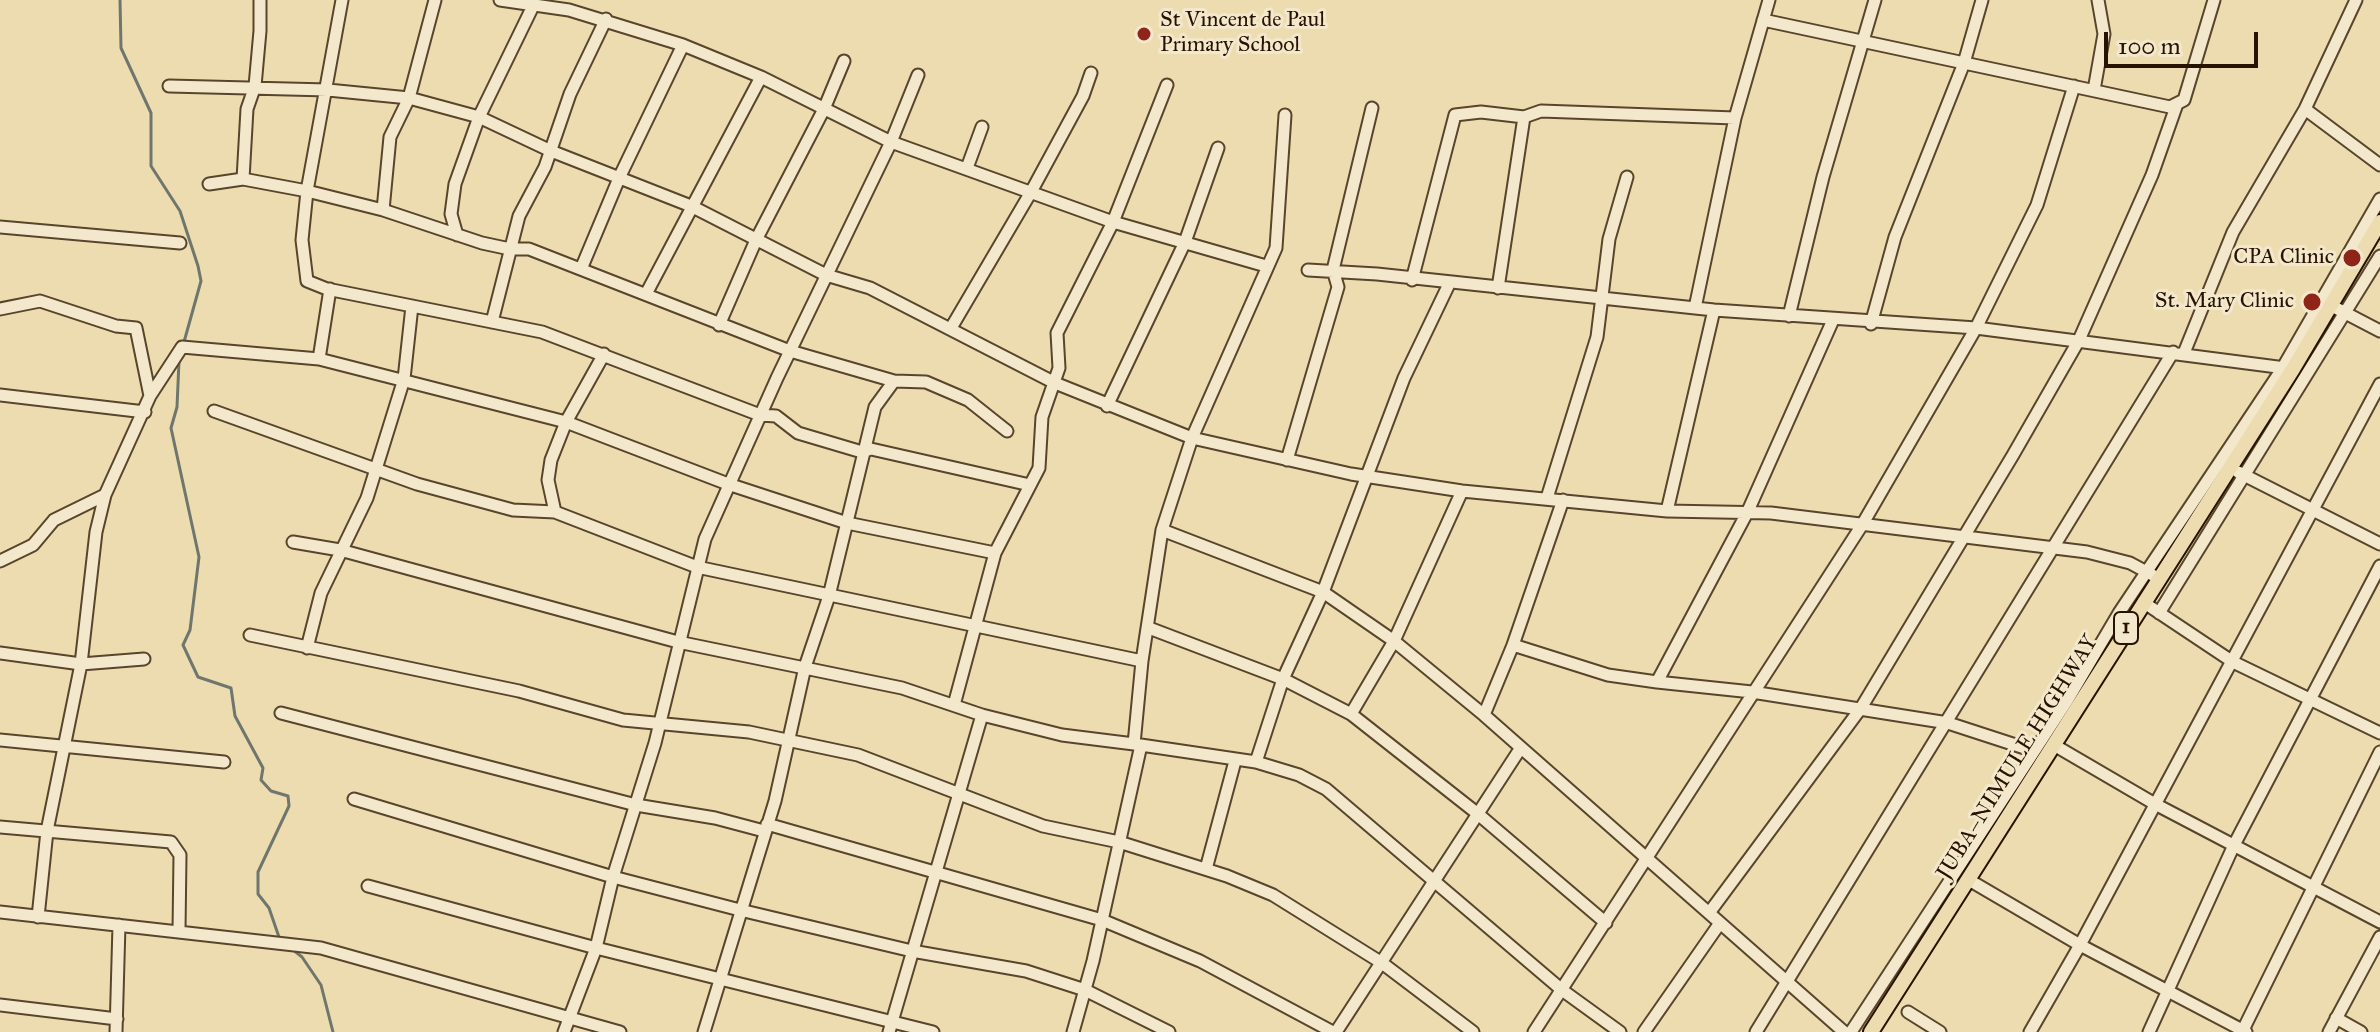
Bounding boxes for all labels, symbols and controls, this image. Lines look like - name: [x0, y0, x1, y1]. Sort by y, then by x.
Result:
- place label: St Vincent de Paul Primary School: [1160, 8, 1325, 60]
- scale bar: [2108, 16, 2262, 66]
- marker: St Vincent de Paul Primary School: [1135, 25, 1153, 43]
- text: 100 m: [2118, 31, 2181, 61]
- place label: CPA Clinic: [2233, 245, 2334, 271]
- marker: CPA Clinic: [2341, 247, 2363, 269]
- place label: St. Mary Clinic: [2155, 289, 2294, 315]
- marker: St. Mary Clinic: [2301, 291, 2323, 313]
- road number: 1: [2114, 612, 2138, 644]
- street label: JUBA–NIMULE HIGHWAY: [1932, 631, 2104, 885]

